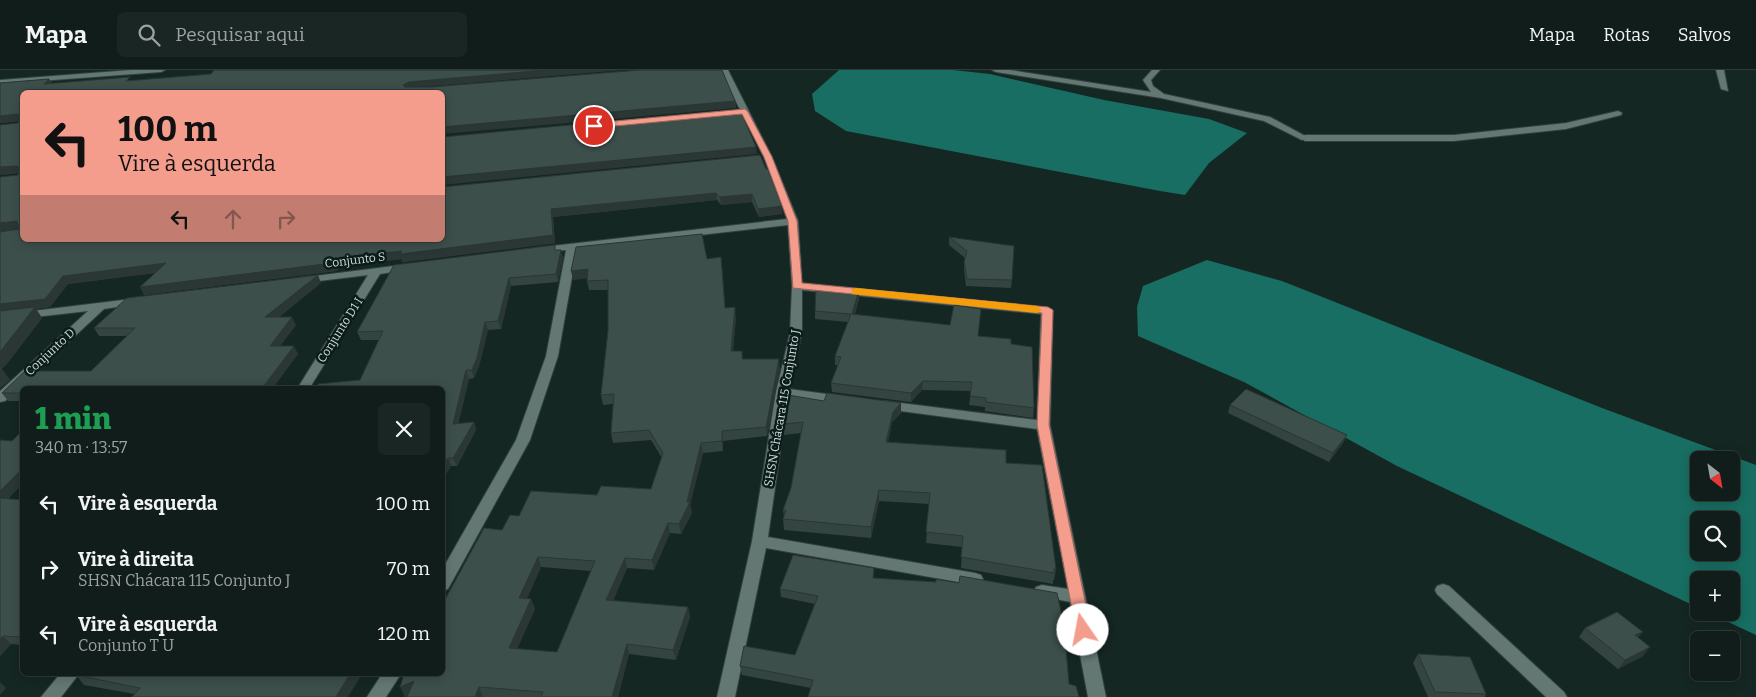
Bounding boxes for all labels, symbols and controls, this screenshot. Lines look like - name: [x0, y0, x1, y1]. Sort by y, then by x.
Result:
- search box: [117, 12, 467, 57]
- text: Mapa: [25, 21, 87, 49]
- icon: search: [135, 21, 163, 49]
- text: Pesquisar aqui: [175, 23, 305, 46]
- text: Mapa: [1529, 24, 1575, 46]
- text: Rotas: [1603, 24, 1650, 46]
- text: Salvos: [1678, 24, 1731, 46]
- pin: [573, 105, 615, 147]
- text: 100 m: [118, 108, 217, 150]
- icon: left: [35, 110, 100, 175]
- icon: arrive: [580, 112, 608, 140]
- text: Vire à esquerda: [118, 150, 276, 177]
- icon: left: [166, 205, 194, 233]
- icon: ahead: [219, 205, 247, 233]
- icon: right: [272, 205, 300, 233]
- street label: Conjunto S: [324, 249, 386, 271]
- street label: Conjunto D1 I: [315, 295, 365, 365]
- street label: Conjunto D: [22, 326, 78, 378]
- street label: SHSN Chácara 115 Conjunto J: [761, 328, 803, 488]
- text: 1 min: [35, 401, 111, 437]
- button: close: [378, 403, 430, 455]
- text: 340 m · 13:57: [35, 438, 127, 457]
- north arrow: [1690, 451, 1740, 501]
- map controls: [1690, 451, 1740, 681]
- icon: left: [35, 490, 63, 518]
- text: Vire à esquerda: [78, 492, 217, 515]
- text: 100 m: [376, 492, 430, 515]
- button: search: [1690, 511, 1740, 561]
- text: Vire à direita: [78, 548, 194, 571]
- icon: right: [35, 555, 63, 583]
- text: 70 m: [387, 557, 430, 580]
- text: SHSN Chácara 115 Conjunto J: [78, 571, 290, 590]
- button: +: [1690, 571, 1740, 621]
- position arrow: [1056, 603, 1108, 655]
- text: Vire à esquerda: [78, 613, 217, 636]
- icon: left: [35, 620, 63, 648]
- text: 120 m: [378, 622, 430, 645]
- button: −: [1690, 631, 1740, 681]
- text: Conjunto T U: [78, 636, 174, 655]

